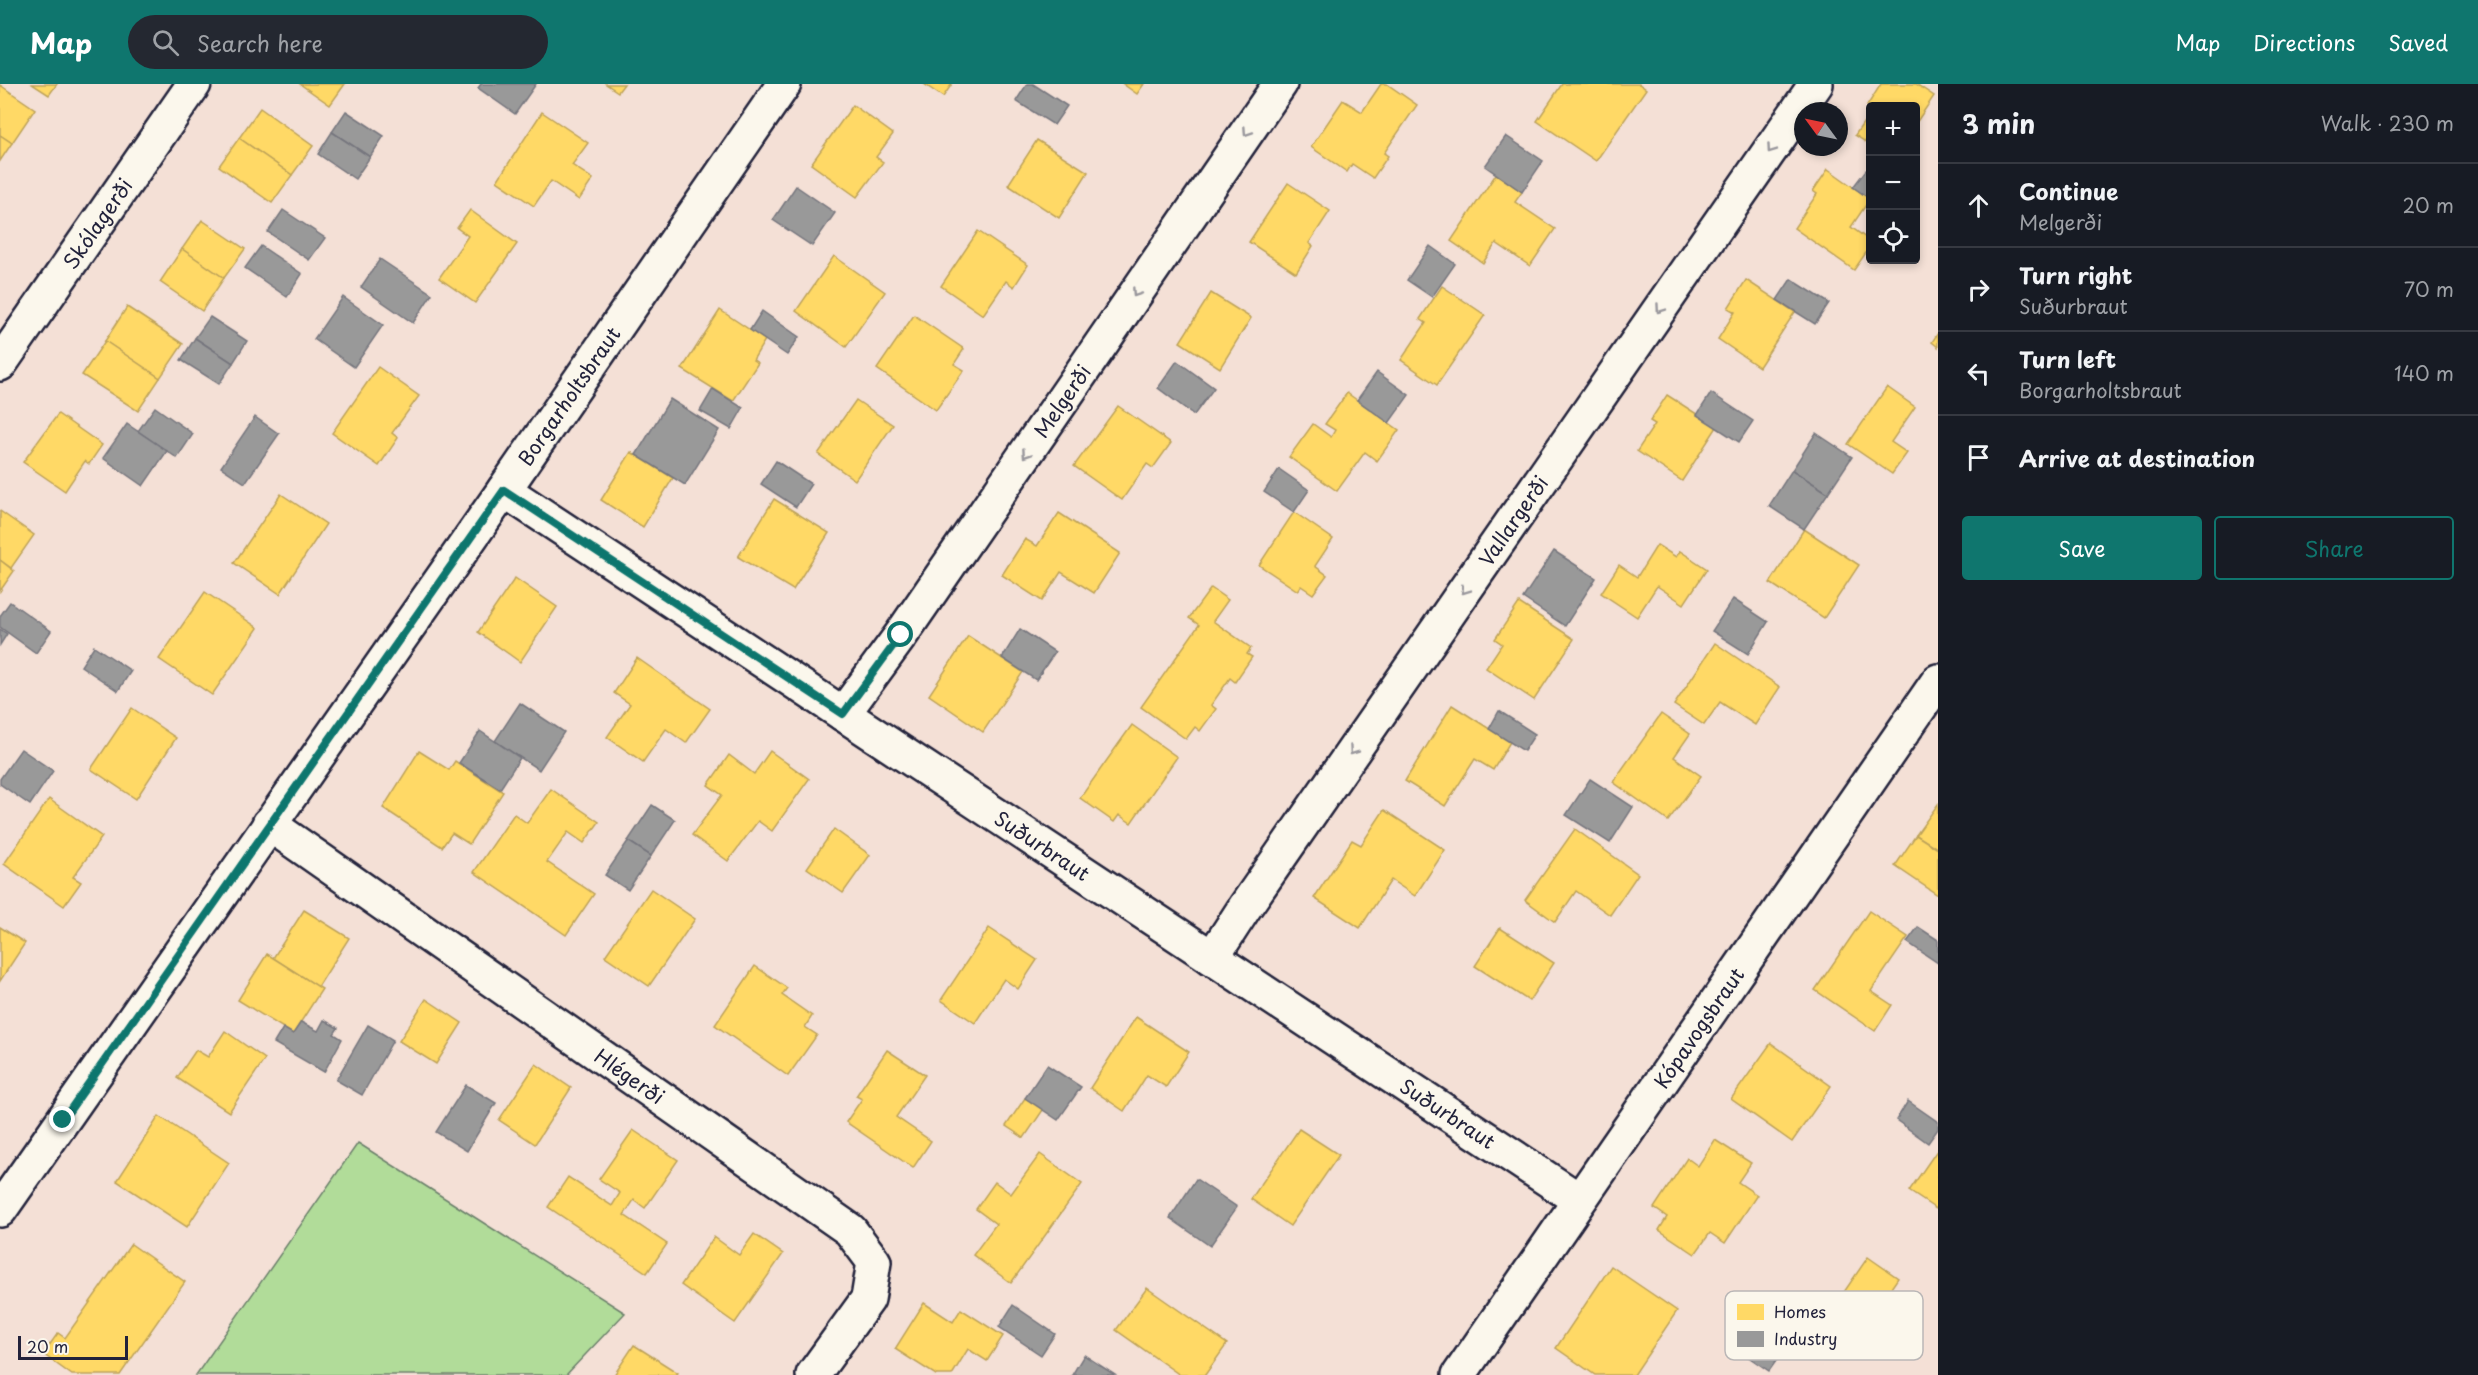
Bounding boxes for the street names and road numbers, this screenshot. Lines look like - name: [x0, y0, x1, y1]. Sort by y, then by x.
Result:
- street label: Skólagerði: [55, 172, 139, 275]
- street label: Borgarholtsbraut: [510, 320, 627, 472]
- street label: Melgerði: [1026, 358, 1098, 444]
- street label: Vallargerði: [1471, 469, 1555, 572]
- street label: Suðurbraut: [989, 803, 1096, 888]
- street label: Kópavogsbraut: [1646, 961, 1751, 1094]
- street label: Hlégerði: [588, 1041, 671, 1111]
- street label: Suðurbraut: [1394, 1071, 1501, 1156]

